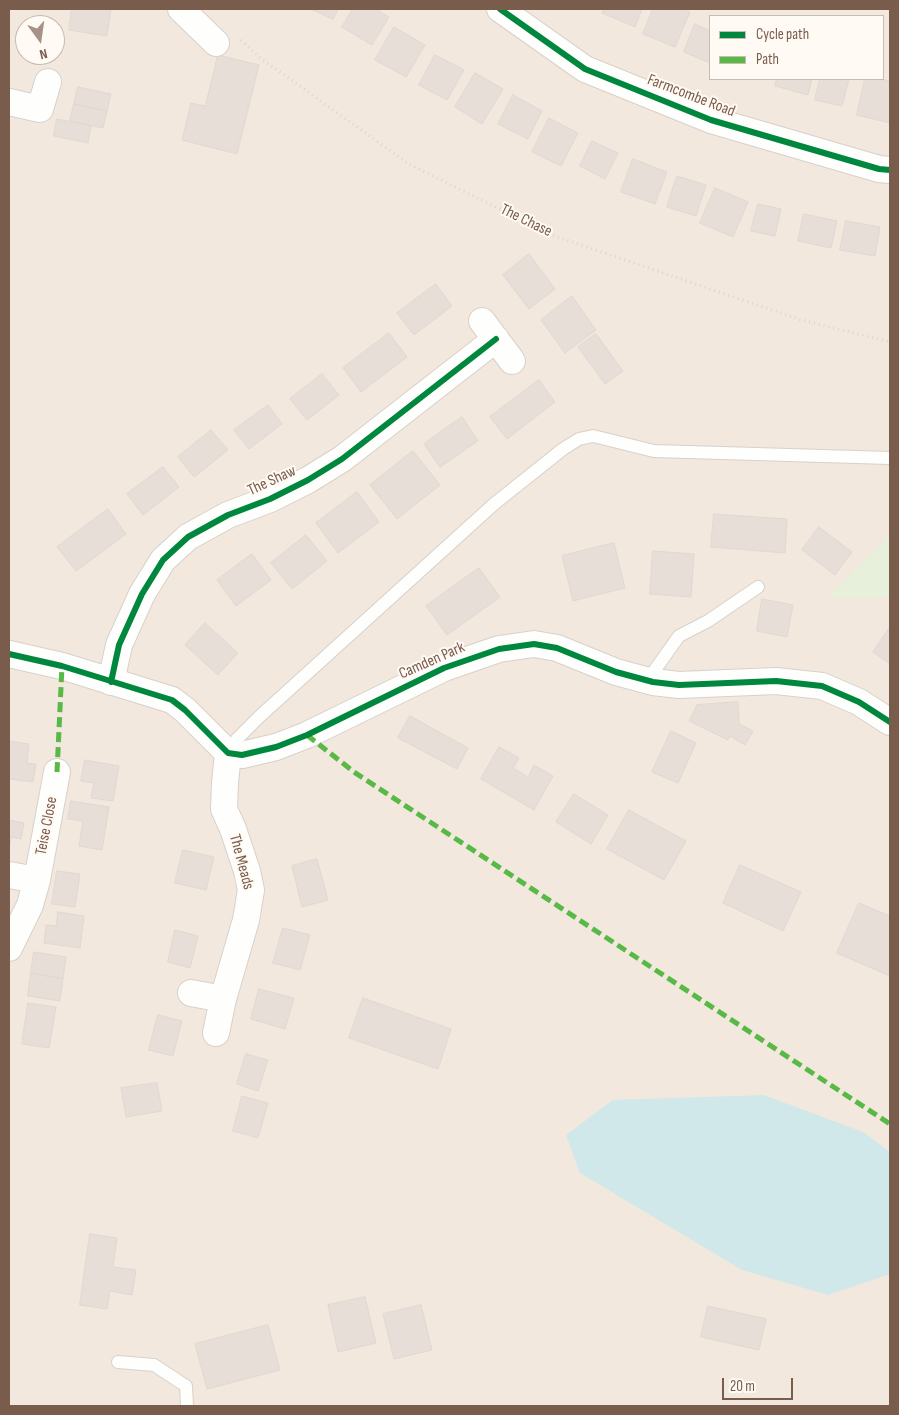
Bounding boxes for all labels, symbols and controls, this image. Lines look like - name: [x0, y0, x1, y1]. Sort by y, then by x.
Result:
- north arrow: [15, 15, 65, 65]
- legend: [709, 15, 884, 80]
- text: Cycle path: [756, 25, 809, 44]
- text: N: [38, 45, 49, 63]
- text: Path: [756, 50, 779, 69]
- street label: Farmcombe Road: [644, 70, 738, 122]
- street label: The Chase: [497, 200, 555, 242]
- street label: The Shaw: [245, 462, 299, 500]
- street label: Camden Park: [396, 638, 468, 684]
- street label: Teise Close: [32, 795, 62, 857]
- street label: The Meads: [224, 832, 258, 892]
- scale bar: [724, 1368, 795, 1400]
- text: 20 m: [730, 1377, 755, 1396]

